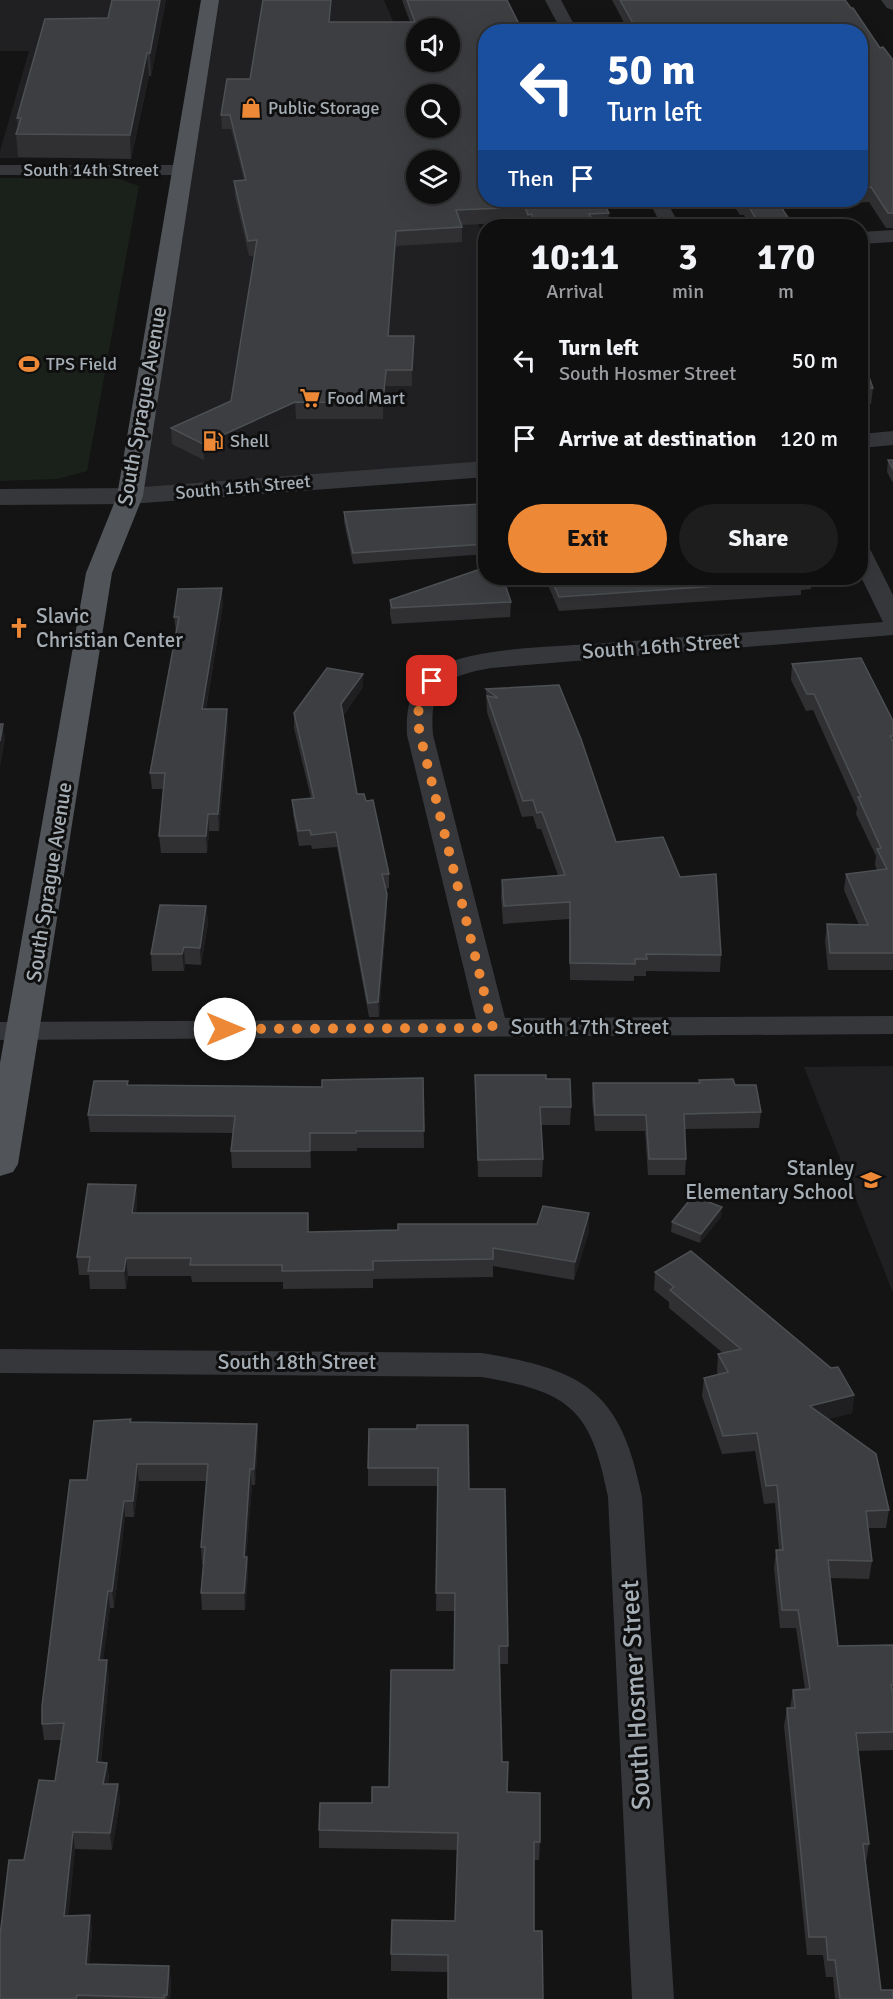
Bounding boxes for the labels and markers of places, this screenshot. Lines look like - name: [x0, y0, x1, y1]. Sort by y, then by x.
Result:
- shop icon: Public Storage: [239, 96, 263, 120]
- place label: Public Storage: [268, 97, 379, 119]
- sports icon: TPS Field: [17, 352, 41, 376]
- place label: TPS Field: [46, 353, 117, 375]
- supermarket icon: Food Mart: [298, 386, 322, 410]
- place label: Food Mart: [327, 387, 405, 409]
- fuel station icon: Shell: [201, 429, 225, 453]
- place label: Shell: [230, 430, 269, 452]
- place label: Slavic Christian Center: [36, 603, 183, 653]
- church icon: Slavic Christian Center: [7, 616, 31, 640]
- pin: [406, 655, 457, 706]
- place label: Stanley Elementary School: [685, 1155, 854, 1205]
- school or university icon: Stanley Elementary School: [859, 1168, 883, 1192]

